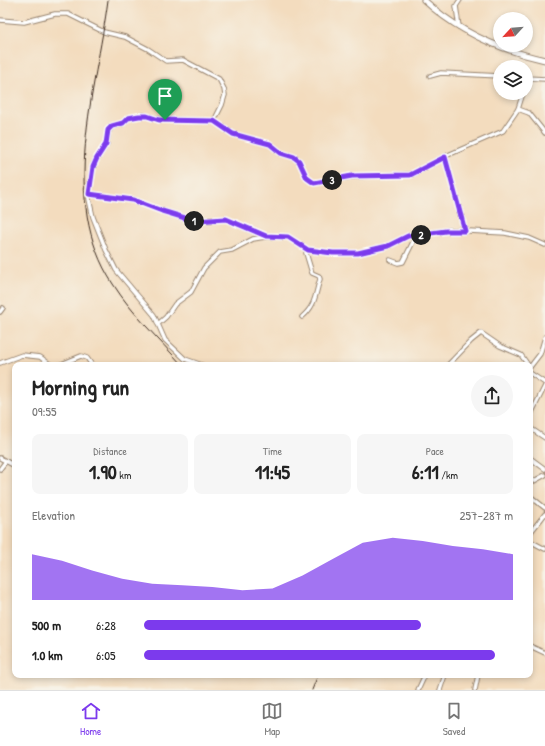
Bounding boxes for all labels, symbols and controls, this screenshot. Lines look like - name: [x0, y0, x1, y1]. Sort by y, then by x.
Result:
- north arrow: [493, 12, 533, 52]
- map controls: [493, 12, 533, 100]
- button: layers: [493, 60, 533, 100]
- pin: [148, 79, 182, 120]
- icon: arrive: [154, 85, 176, 107]
- pin: 3: [322, 170, 342, 190]
- text: 3: [330, 173, 334, 187]
- pin: 1: [184, 211, 204, 231]
- text: 1: [192, 214, 196, 228]
- pin: 2: [411, 225, 431, 245]
- text: 2: [418, 228, 424, 242]
- text: Morning run: [32, 372, 129, 402]
- button: share: [471, 375, 513, 417]
- text: 09:55: [32, 402, 57, 420]
- text: Distance: [93, 444, 127, 458]
- text: Time: [263, 444, 282, 458]
- text: Pace: [426, 444, 444, 458]
- text: 1.90: [89, 458, 117, 485]
- text: 11:45: [255, 458, 290, 485]
- text: 6:11: [412, 458, 439, 485]
- text: km: [117, 468, 131, 482]
- text: /km: [439, 468, 458, 482]
- text: Elevation: [32, 506, 75, 524]
- text: 257–287 m: [460, 506, 513, 524]
- text: 500 m: [32, 616, 61, 634]
- text: 6:28: [96, 616, 116, 634]
- text: 1.0 km: [32, 646, 63, 664]
- text: 6:05: [96, 646, 116, 664]
- tab: Home: [80, 700, 102, 738]
- tab: Map: [261, 700, 283, 738]
- tab: Saved: [443, 700, 465, 738]

